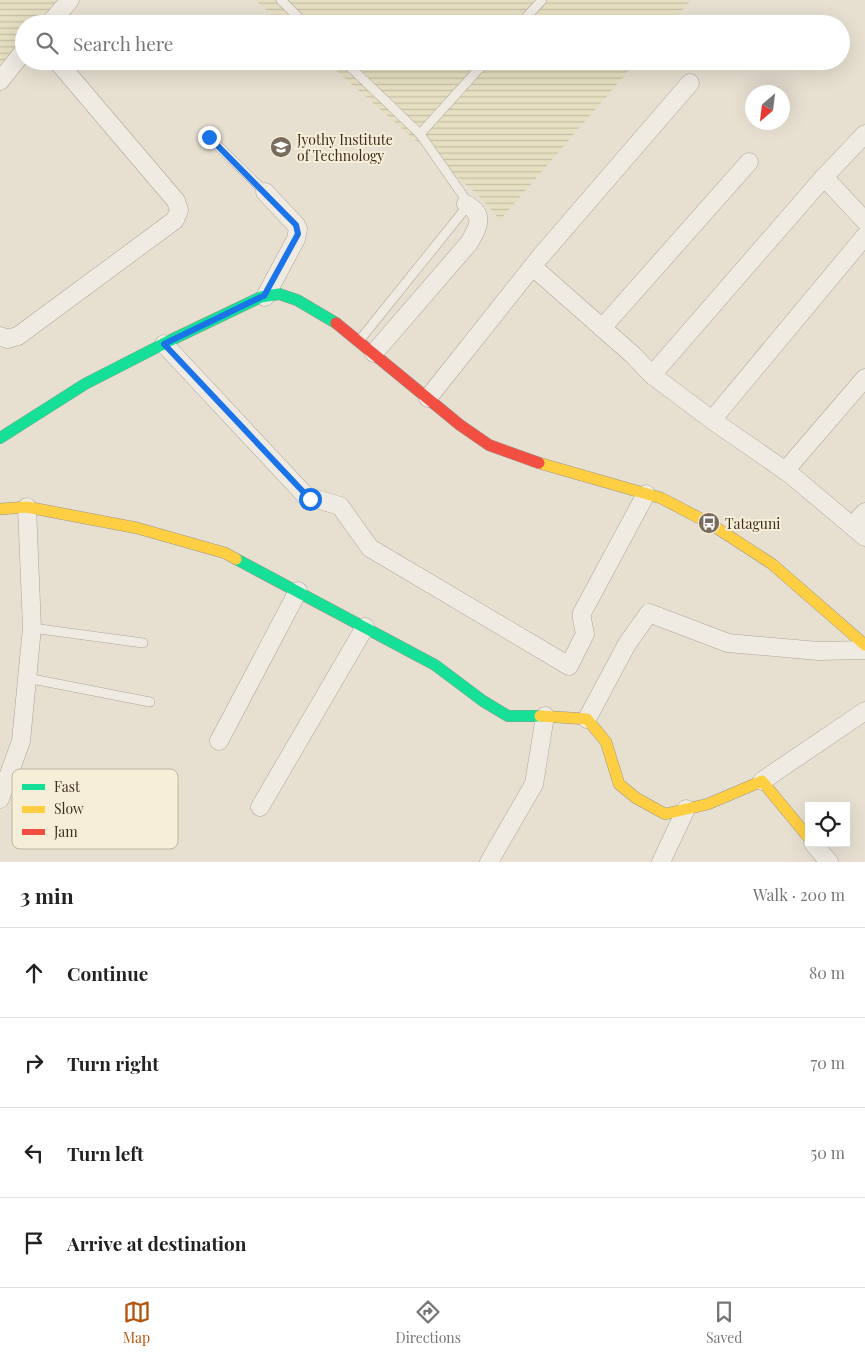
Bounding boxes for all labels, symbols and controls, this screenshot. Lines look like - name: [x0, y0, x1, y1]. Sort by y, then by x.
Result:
- search box: [15, 15, 850, 70]
- icon: search: [33, 29, 61, 57]
- text: Search here: [73, 30, 173, 56]
- north arrow: [745, 85, 790, 130]
- route end: [198, 126, 221, 149]
- place label: Jyothy Institute of Technology: [296, 130, 393, 165]
- school or university icon: Jyothy Institute of Technology: [269, 135, 293, 159]
- route start: [299, 488, 322, 511]
- bus stop icon: Tataguni: [697, 511, 721, 535]
- place label: Tataguni: [725, 514, 780, 533]
- legend: [12, 769, 178, 849]
- text: Fast: [54, 777, 81, 796]
- text: Slow: [54, 799, 84, 818]
- map controls: [805, 802, 850, 847]
- button: locate: [805, 802, 850, 847]
- text: Jam: [53, 822, 78, 841]
- text: 3 min: [20, 881, 74, 909]
- text: Walk · 200 m: [753, 884, 845, 905]
- icon: ahead: [20, 959, 48, 987]
- text: Continue: [67, 960, 148, 986]
- text: 80 m: [809, 962, 845, 983]
- icon: right: [20, 1049, 48, 1077]
- text: Turn right: [67, 1050, 159, 1076]
- text: 70 m: [811, 1052, 845, 1073]
- icon: left: [20, 1139, 48, 1167]
- text: Turn left: [67, 1140, 144, 1166]
- text: 50 m: [811, 1142, 845, 1163]
- icon: arrive: [20, 1229, 48, 1257]
- text: Arrive at destination: [67, 1230, 247, 1256]
- tab: Map: [123, 1298, 151, 1347]
- tab: Directions: [396, 1298, 461, 1347]
- tab: Saved: [706, 1298, 742, 1347]

